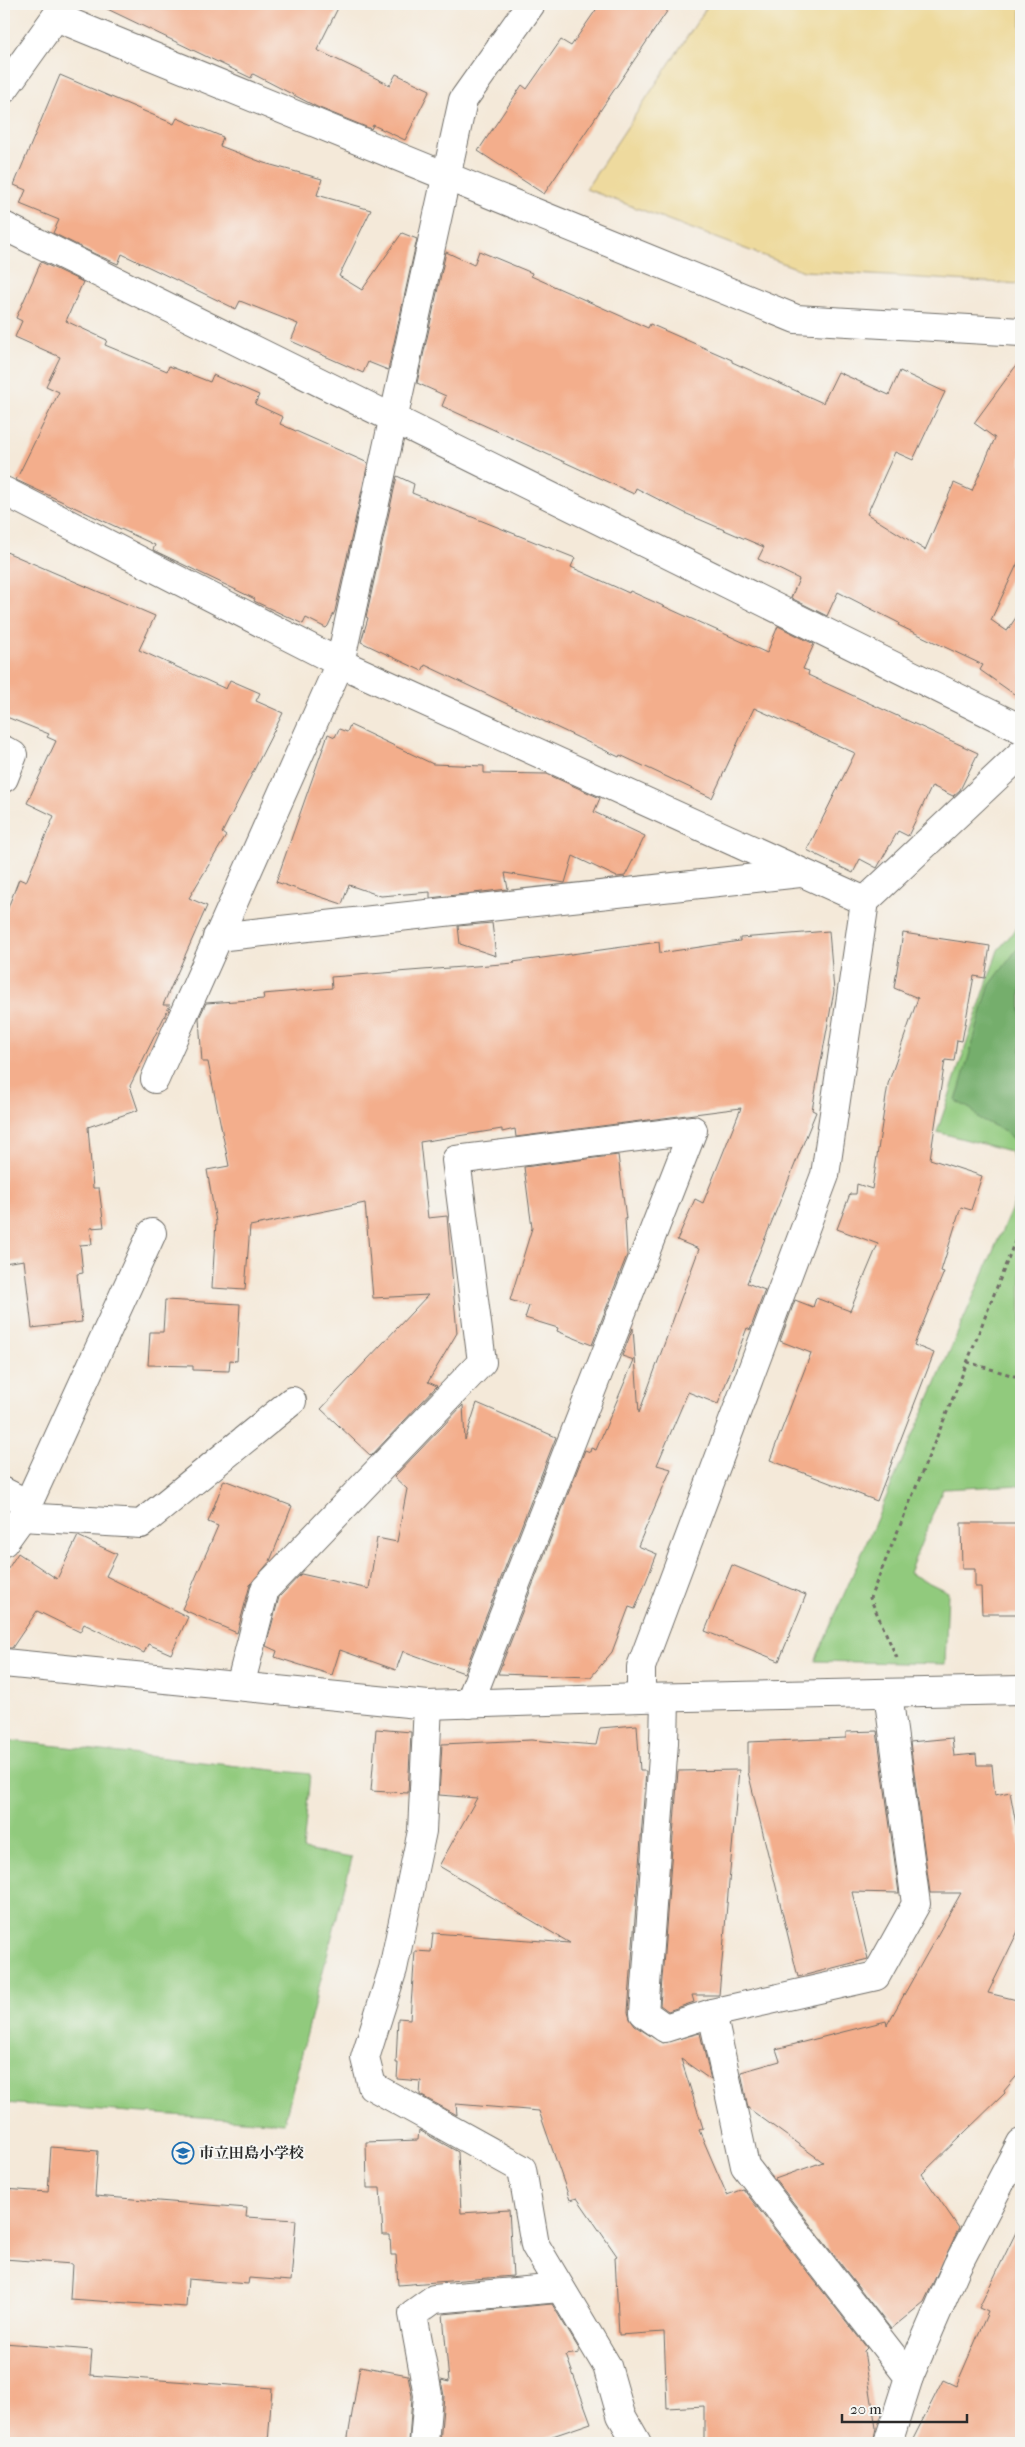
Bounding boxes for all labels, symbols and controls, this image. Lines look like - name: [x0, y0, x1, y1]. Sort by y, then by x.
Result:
- school or university icon: 市立田島小学校: [171, 2141, 195, 2165]
- place label: 市立田島小学校: [199, 2144, 304, 2162]
- scale bar: [842, 2392, 968, 2424]
- text: 20 m: [850, 2400, 882, 2418]

